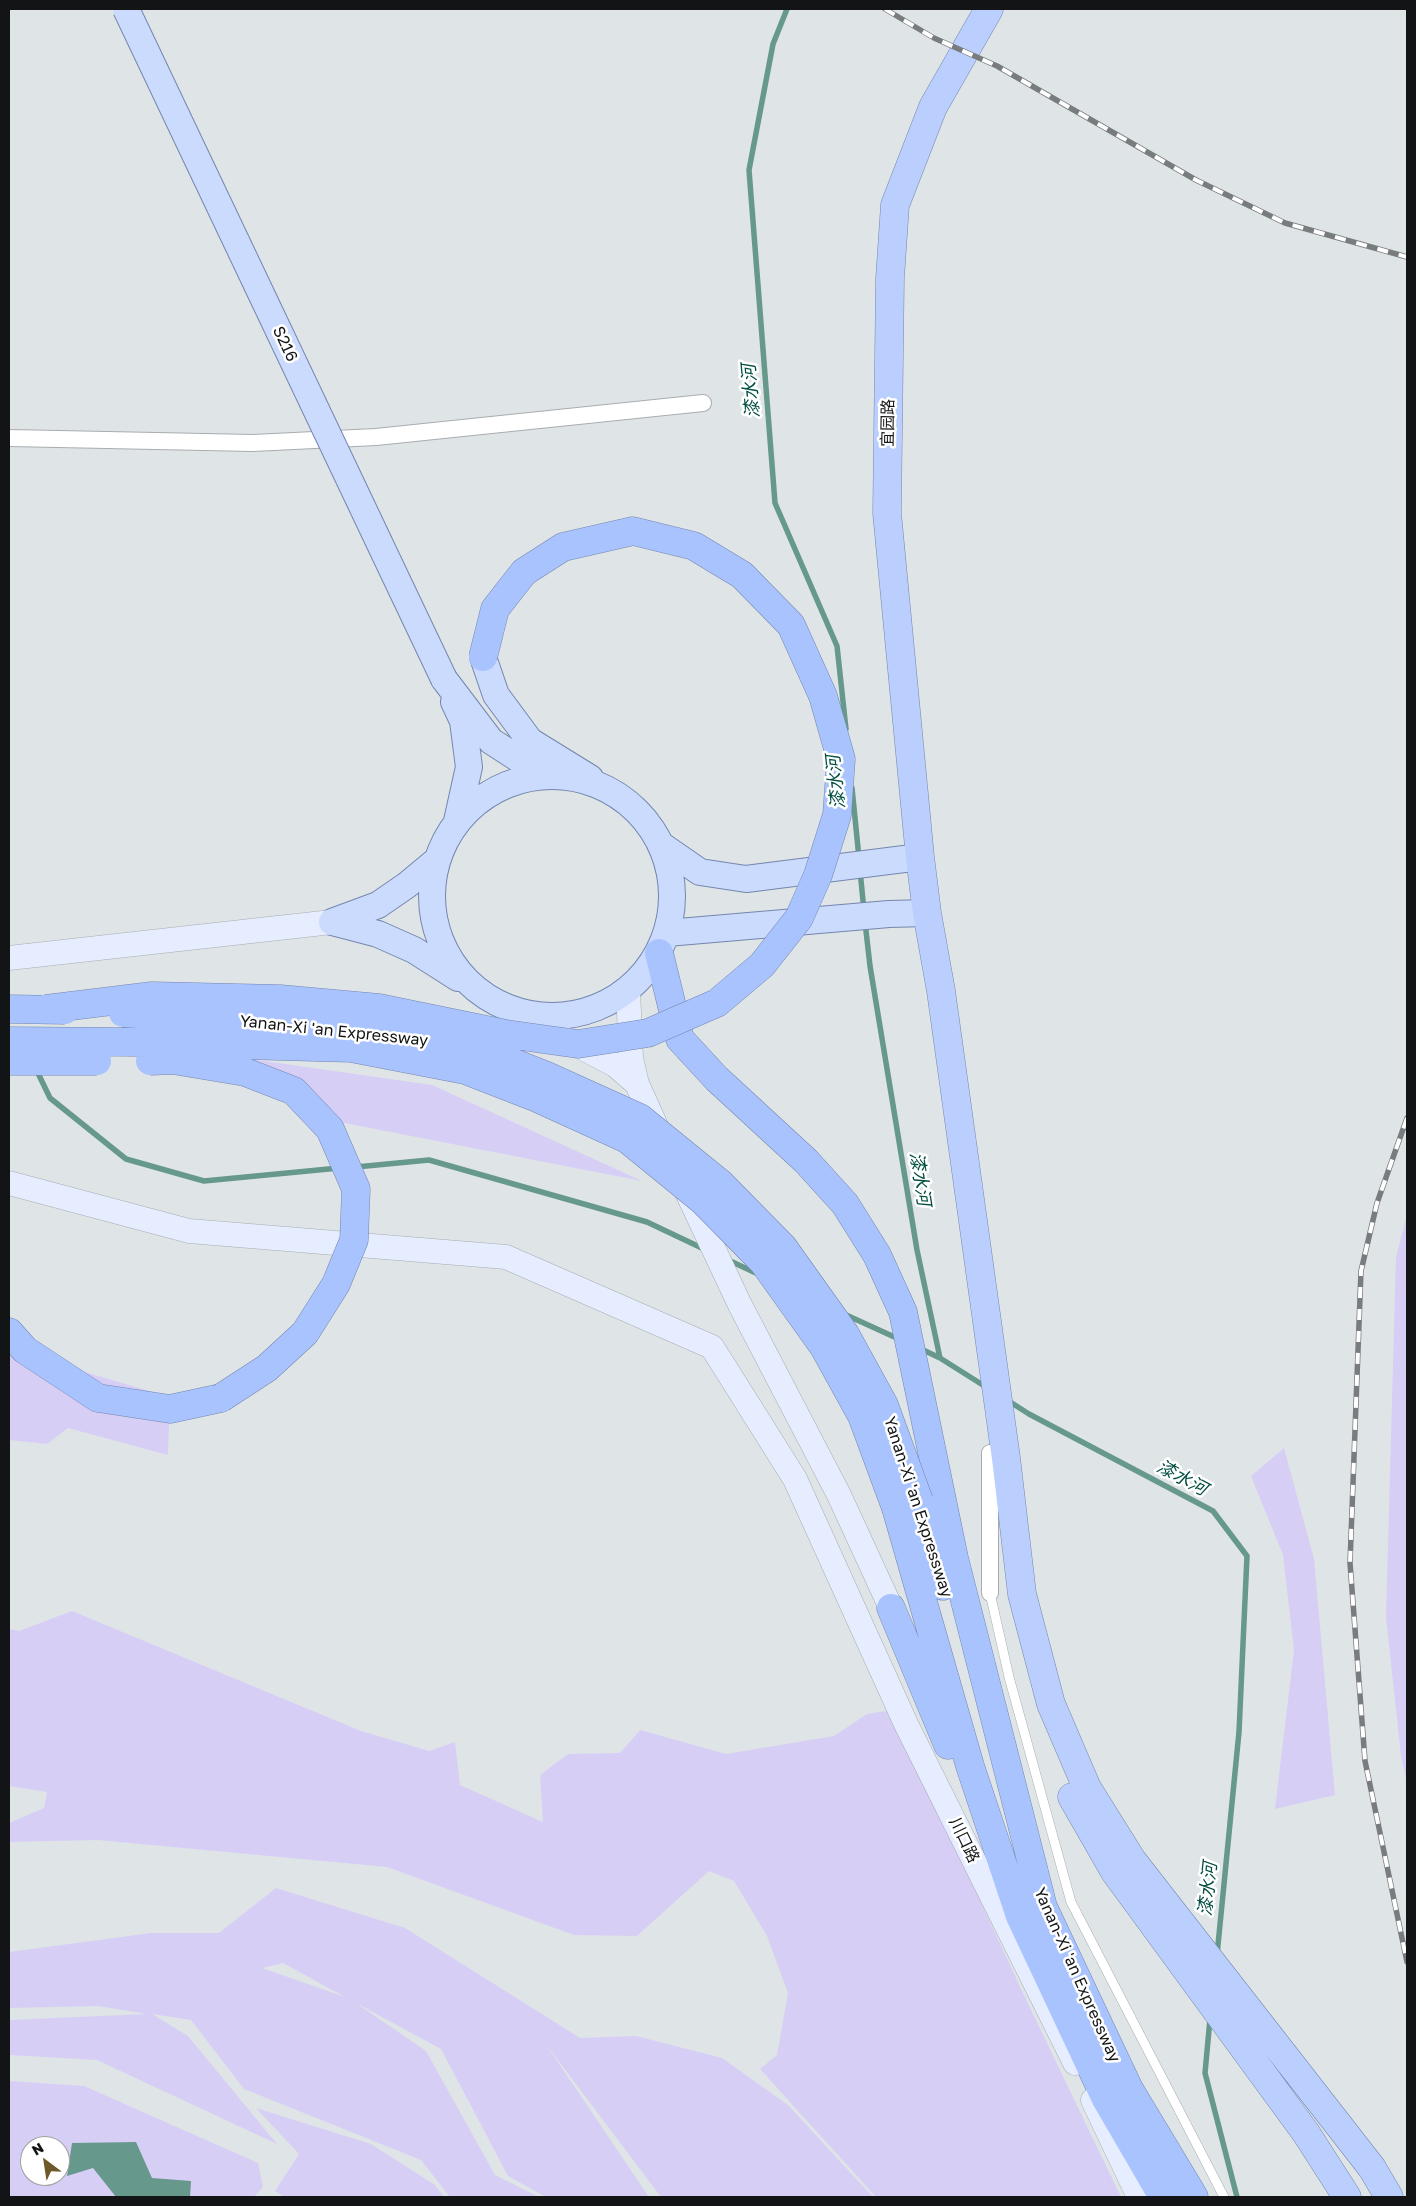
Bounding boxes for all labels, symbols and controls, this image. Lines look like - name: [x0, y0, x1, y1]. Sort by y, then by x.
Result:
- street label: S216: [268, 323, 302, 365]
- water label: 漆水河: [738, 363, 764, 419]
- street label: 宜园路: [878, 399, 898, 447]
- water label: 漆水河: [822, 754, 850, 810]
- street label: Yanan-Xi 'an Expressway: [239, 1012, 429, 1050]
- water label: 漆水河: [905, 1151, 935, 1207]
- street label: Yanan-Xi 'an Expressway: [880, 1414, 956, 1600]
- water label: 漆水河: [1153, 1456, 1211, 1500]
- street label: 川口路: [945, 1814, 983, 1866]
- water label: 漆水河: [1194, 1861, 1222, 1917]
- street label: Yanan-Xi 'an Expressway: [1030, 1885, 1124, 2065]
- north arrow: [20, 2136, 70, 2186]
- text: N: [29, 2139, 46, 2159]

